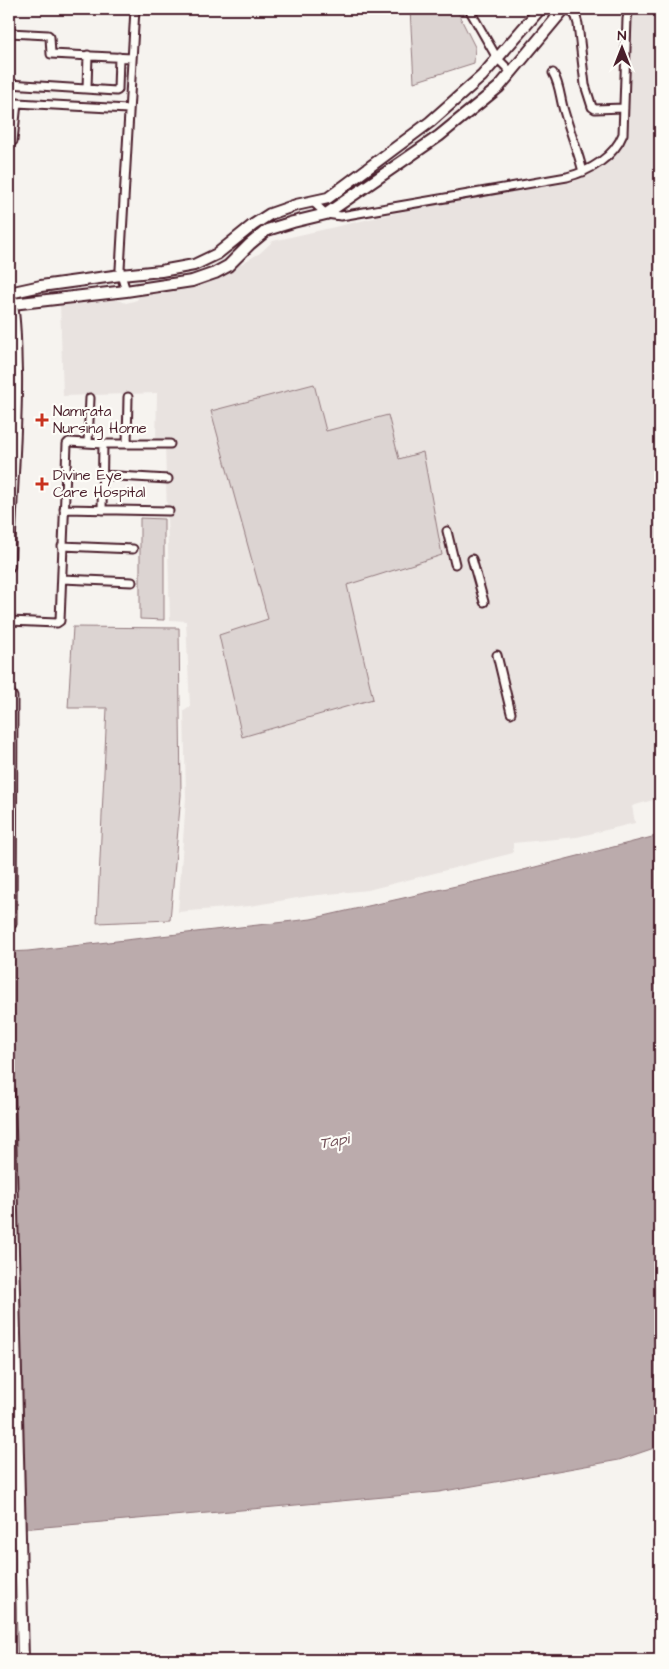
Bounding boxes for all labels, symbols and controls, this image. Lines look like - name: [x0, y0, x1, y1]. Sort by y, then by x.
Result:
- north arrow: [596, 22, 646, 72]
- text: N: [618, 26, 627, 46]
- place label: Namrata Nursing Home: [53, 401, 147, 440]
- marker: Namrata Nursing Home: [35, 413, 49, 427]
- place label: Divine Eye Care Hospital: [53, 465, 145, 503]
- marker: Divine Eye Care Hospital: [35, 477, 49, 491]
- water label: Tapi: [318, 1127, 353, 1154]

